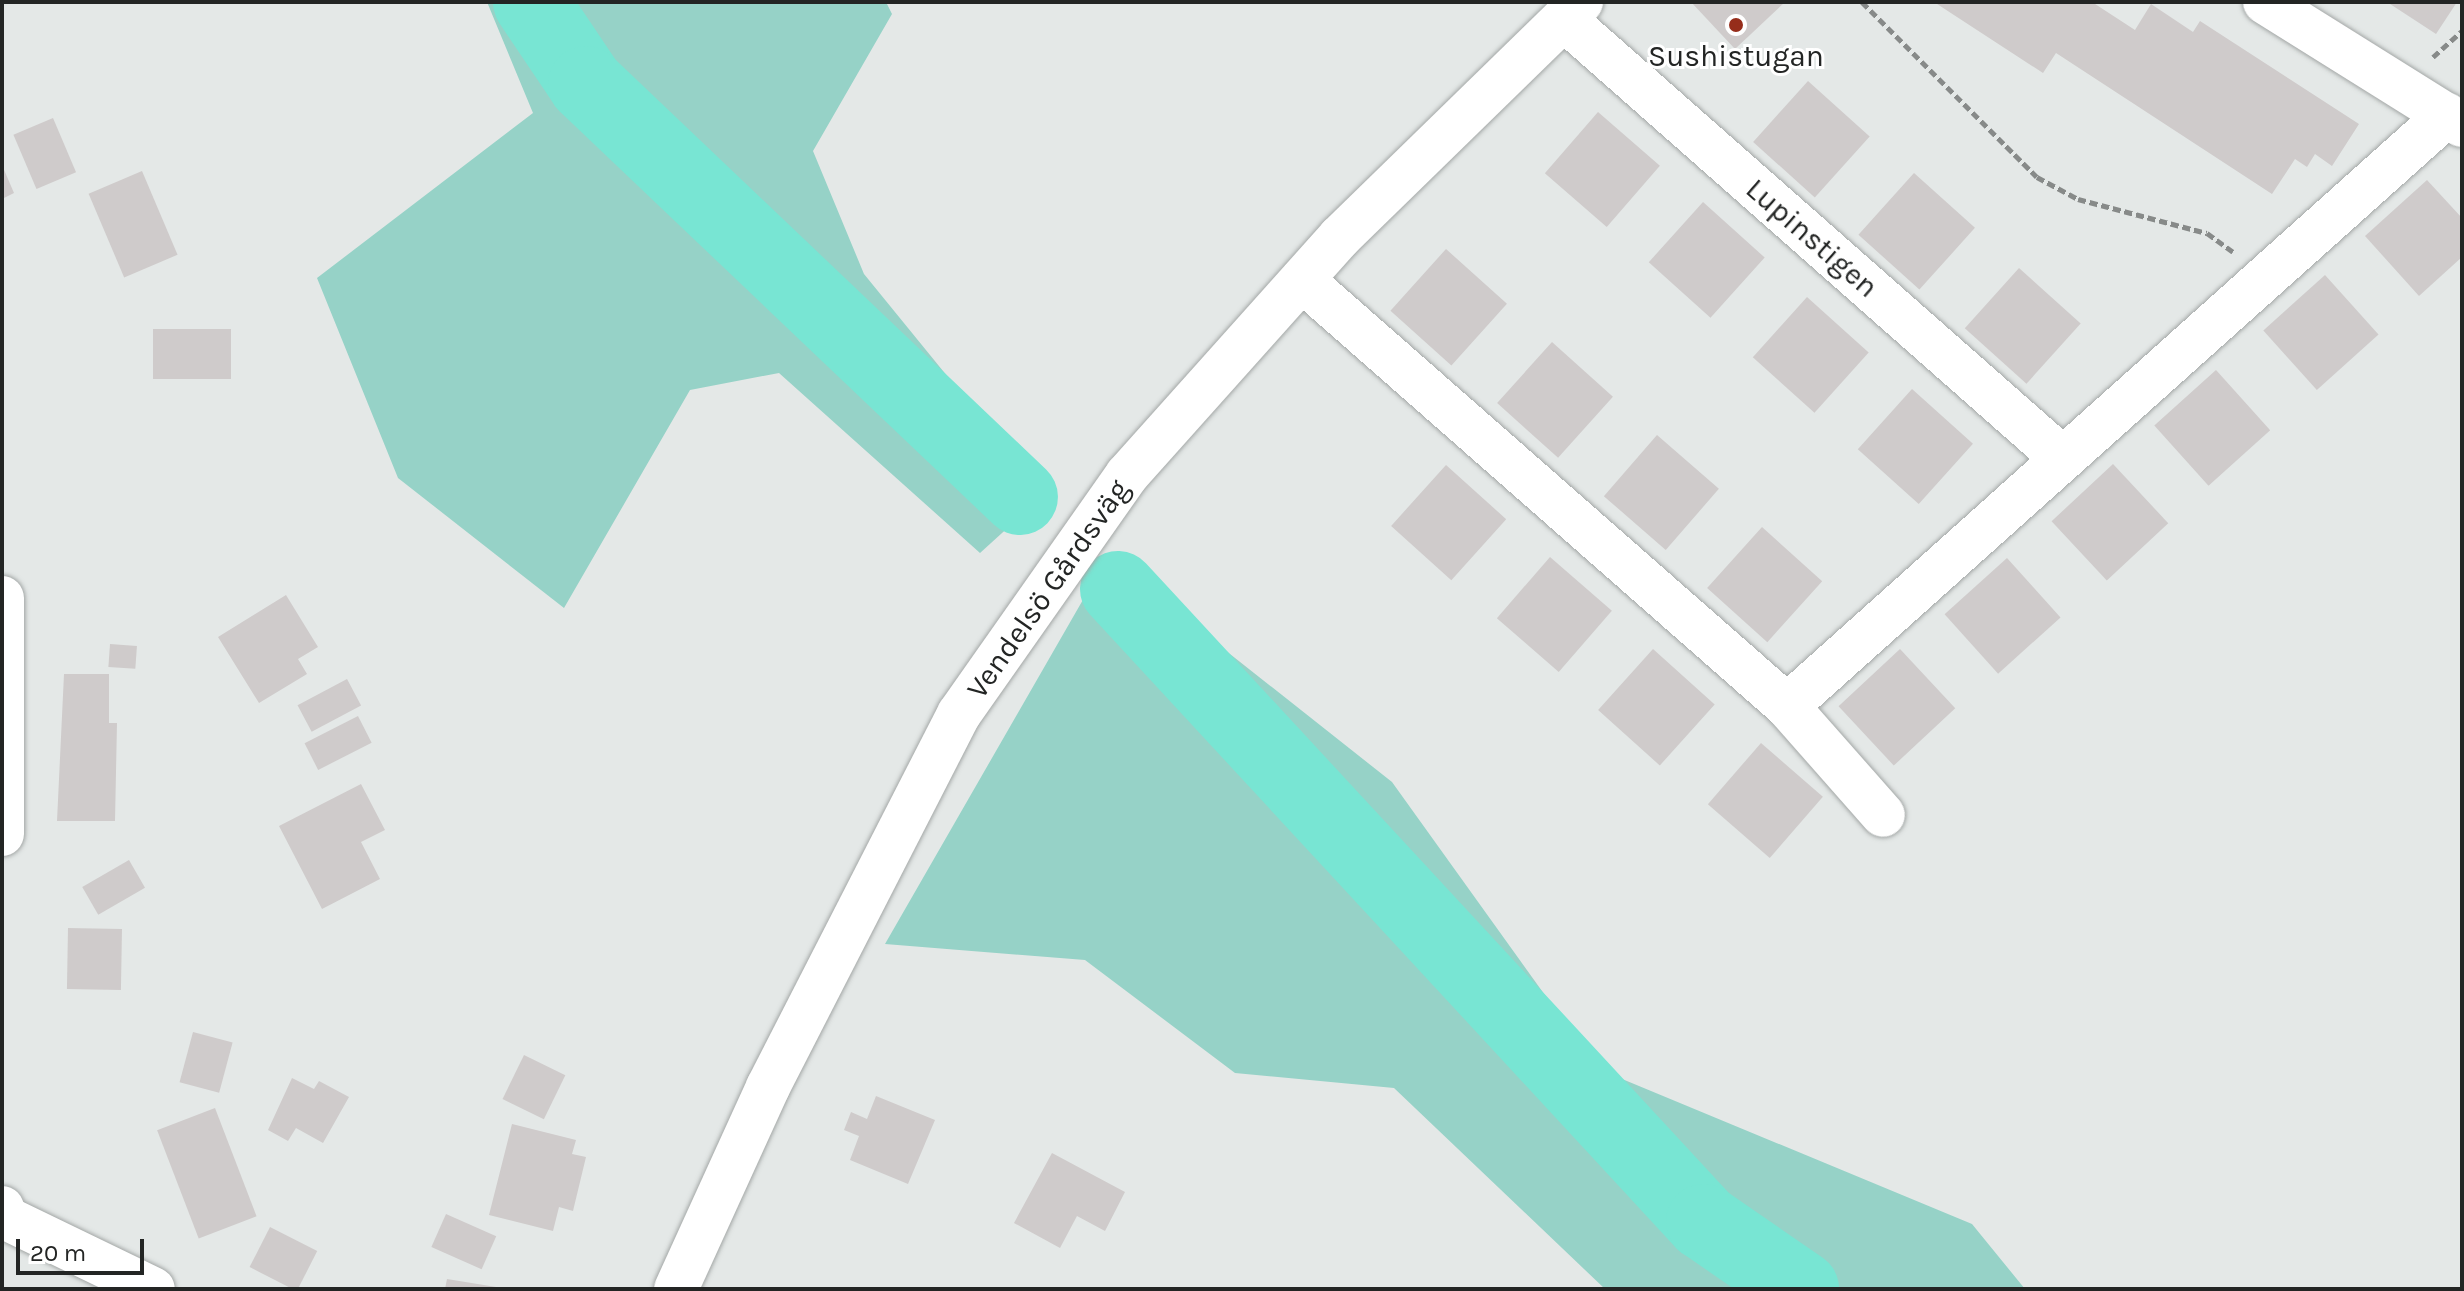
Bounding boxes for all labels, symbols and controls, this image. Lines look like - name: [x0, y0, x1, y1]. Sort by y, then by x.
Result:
- marker: Sushistugan: [1727, 16, 1745, 34]
- place label: Sushistugan: [1648, 38, 1824, 74]
- street label: Lupinstigen: [1739, 171, 1885, 305]
- street label: Vendelsö Gårdsväg: [959, 473, 1137, 705]
- scale bar: [20, 1223, 148, 1273]
- text: 20 m: [30, 1239, 86, 1267]

